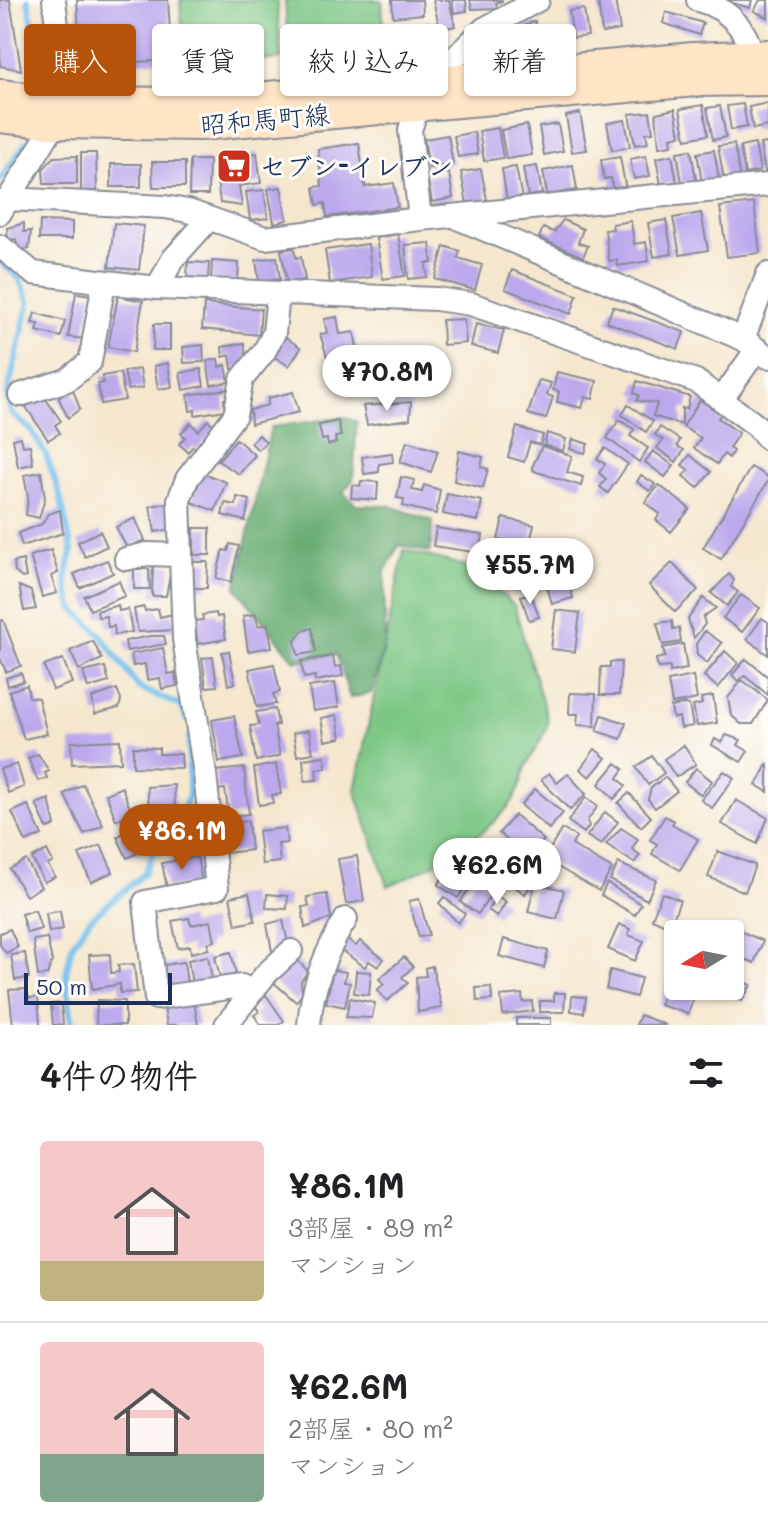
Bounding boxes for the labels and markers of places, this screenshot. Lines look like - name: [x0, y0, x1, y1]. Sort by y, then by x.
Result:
- supermarket icon: セブン-イレブン: [215, 147, 253, 185]
- place label: セブン-イレブン: [260, 149, 453, 183]
- pin: ¥70.8M: [322, 345, 452, 413]
- pin: ¥55.7M: [465, 538, 595, 606]
- pin: ¥86.1M: [117, 804, 247, 872]
- pin: ¥62.6M: [432, 838, 562, 906]

